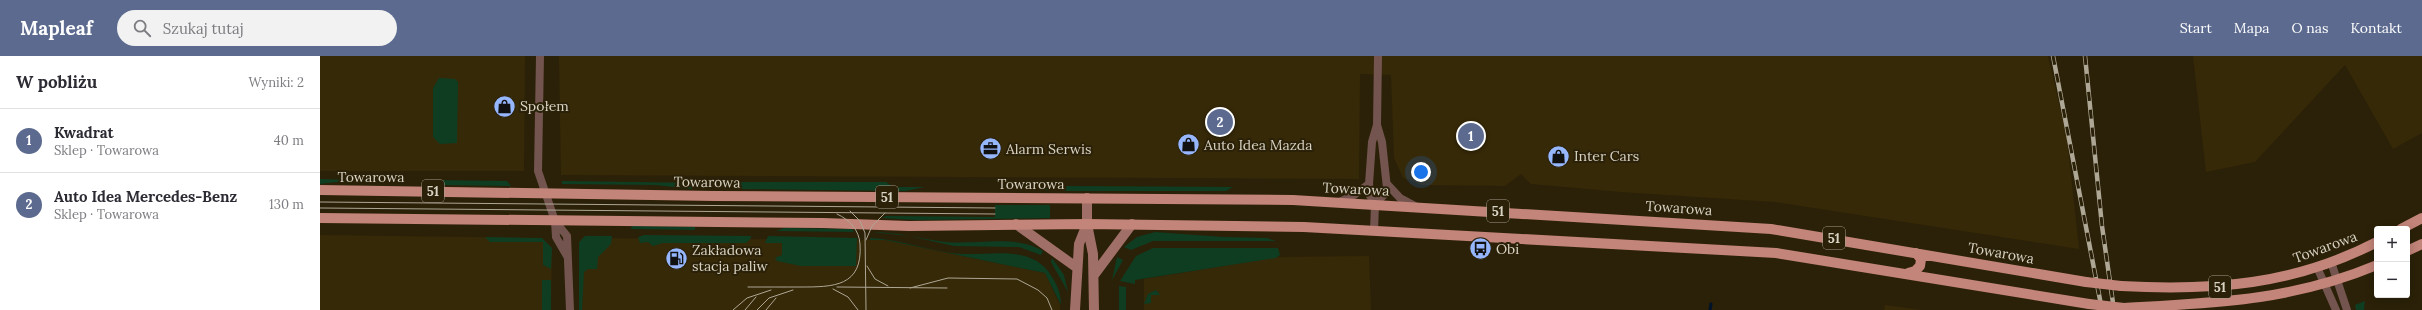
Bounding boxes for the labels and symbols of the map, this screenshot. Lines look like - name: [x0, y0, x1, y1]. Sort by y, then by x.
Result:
- shop icon: Społem: [491, 93, 517, 119]
- place label: Społem: [520, 97, 569, 115]
- pin: 2: [1207, 107, 1233, 137]
- pin: 1: [1458, 121, 1484, 151]
- shop icon: Auto Idea Mazda: [1175, 132, 1201, 158]
- office icon: Alarm Serwis: [978, 136, 1004, 162]
- place label: Auto Idea Mazda: [1203, 136, 1312, 154]
- place label: Alarm Serwis: [1005, 140, 1091, 158]
- shop icon: Inter Cars: [1546, 143, 1572, 169]
- place label: Inter Cars: [1574, 147, 1639, 165]
- your location: [1411, 162, 1431, 182]
- street label: Towarowa: [338, 168, 404, 186]
- street label: Towarowa: [673, 172, 741, 192]
- street label: Towarowa: [998, 175, 1064, 193]
- street label: Towarowa: [1322, 178, 1390, 200]
- road number: 51: [422, 180, 444, 202]
- road number: 51: [876, 186, 898, 208]
- street label: Towarowa: [1645, 197, 1713, 219]
- road number: 51: [1487, 200, 1509, 222]
- road number: 51: [1823, 227, 1845, 249]
- street label: Towarowa: [2290, 227, 2360, 267]
- bus stop icon: Obi: [1467, 236, 1493, 262]
- street label: Towarowa: [1966, 238, 2036, 268]
- place label: Obi: [1496, 240, 1519, 258]
- place label: Zakładowa stacja paliw: [692, 241, 768, 275]
- fuel station icon: Zakładowa stacja paliw: [664, 245, 690, 271]
- road number: 51: [2209, 276, 2231, 298]

